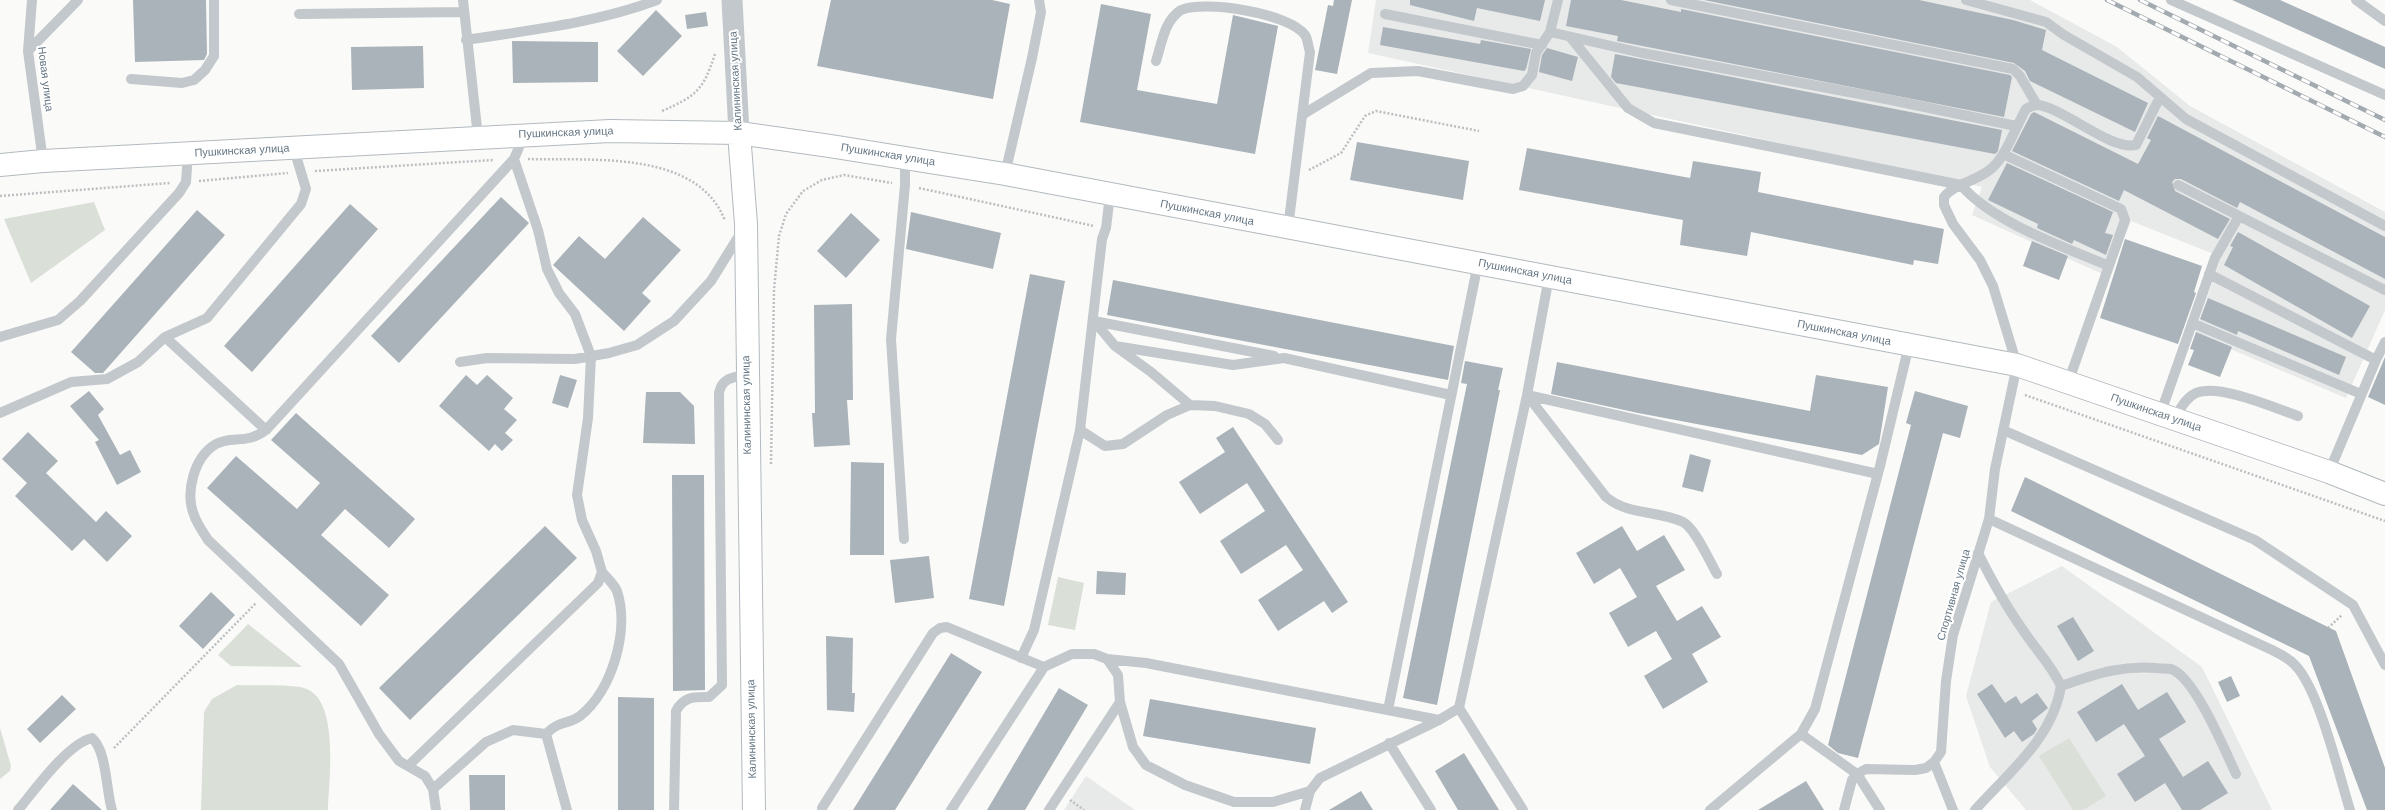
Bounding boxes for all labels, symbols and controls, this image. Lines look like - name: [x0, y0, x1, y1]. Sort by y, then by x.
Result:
- street label: Калининская улица: [727, 31, 745, 131]
- street label: Новая улица: [34, 46, 56, 112]
- street label: Пушкинская улица: [518, 125, 614, 141]
- street label: Пушкинская улица: [840, 141, 936, 169]
- street label: Пушкинская улица: [194, 142, 290, 160]
- street label: Пушкинская улица: [1159, 197, 1255, 229]
- street label: Пушкинская улица: [1477, 256, 1573, 288]
- street label: Пушкинская улица: [1796, 317, 1892, 349]
- street label: Калининская улица: [740, 355, 754, 455]
- street label: Пушкинская улица: [2109, 391, 2203, 435]
- street label: Спортивная улица: [1935, 548, 1973, 642]
- street label: Калининская улица: [745, 679, 759, 779]

